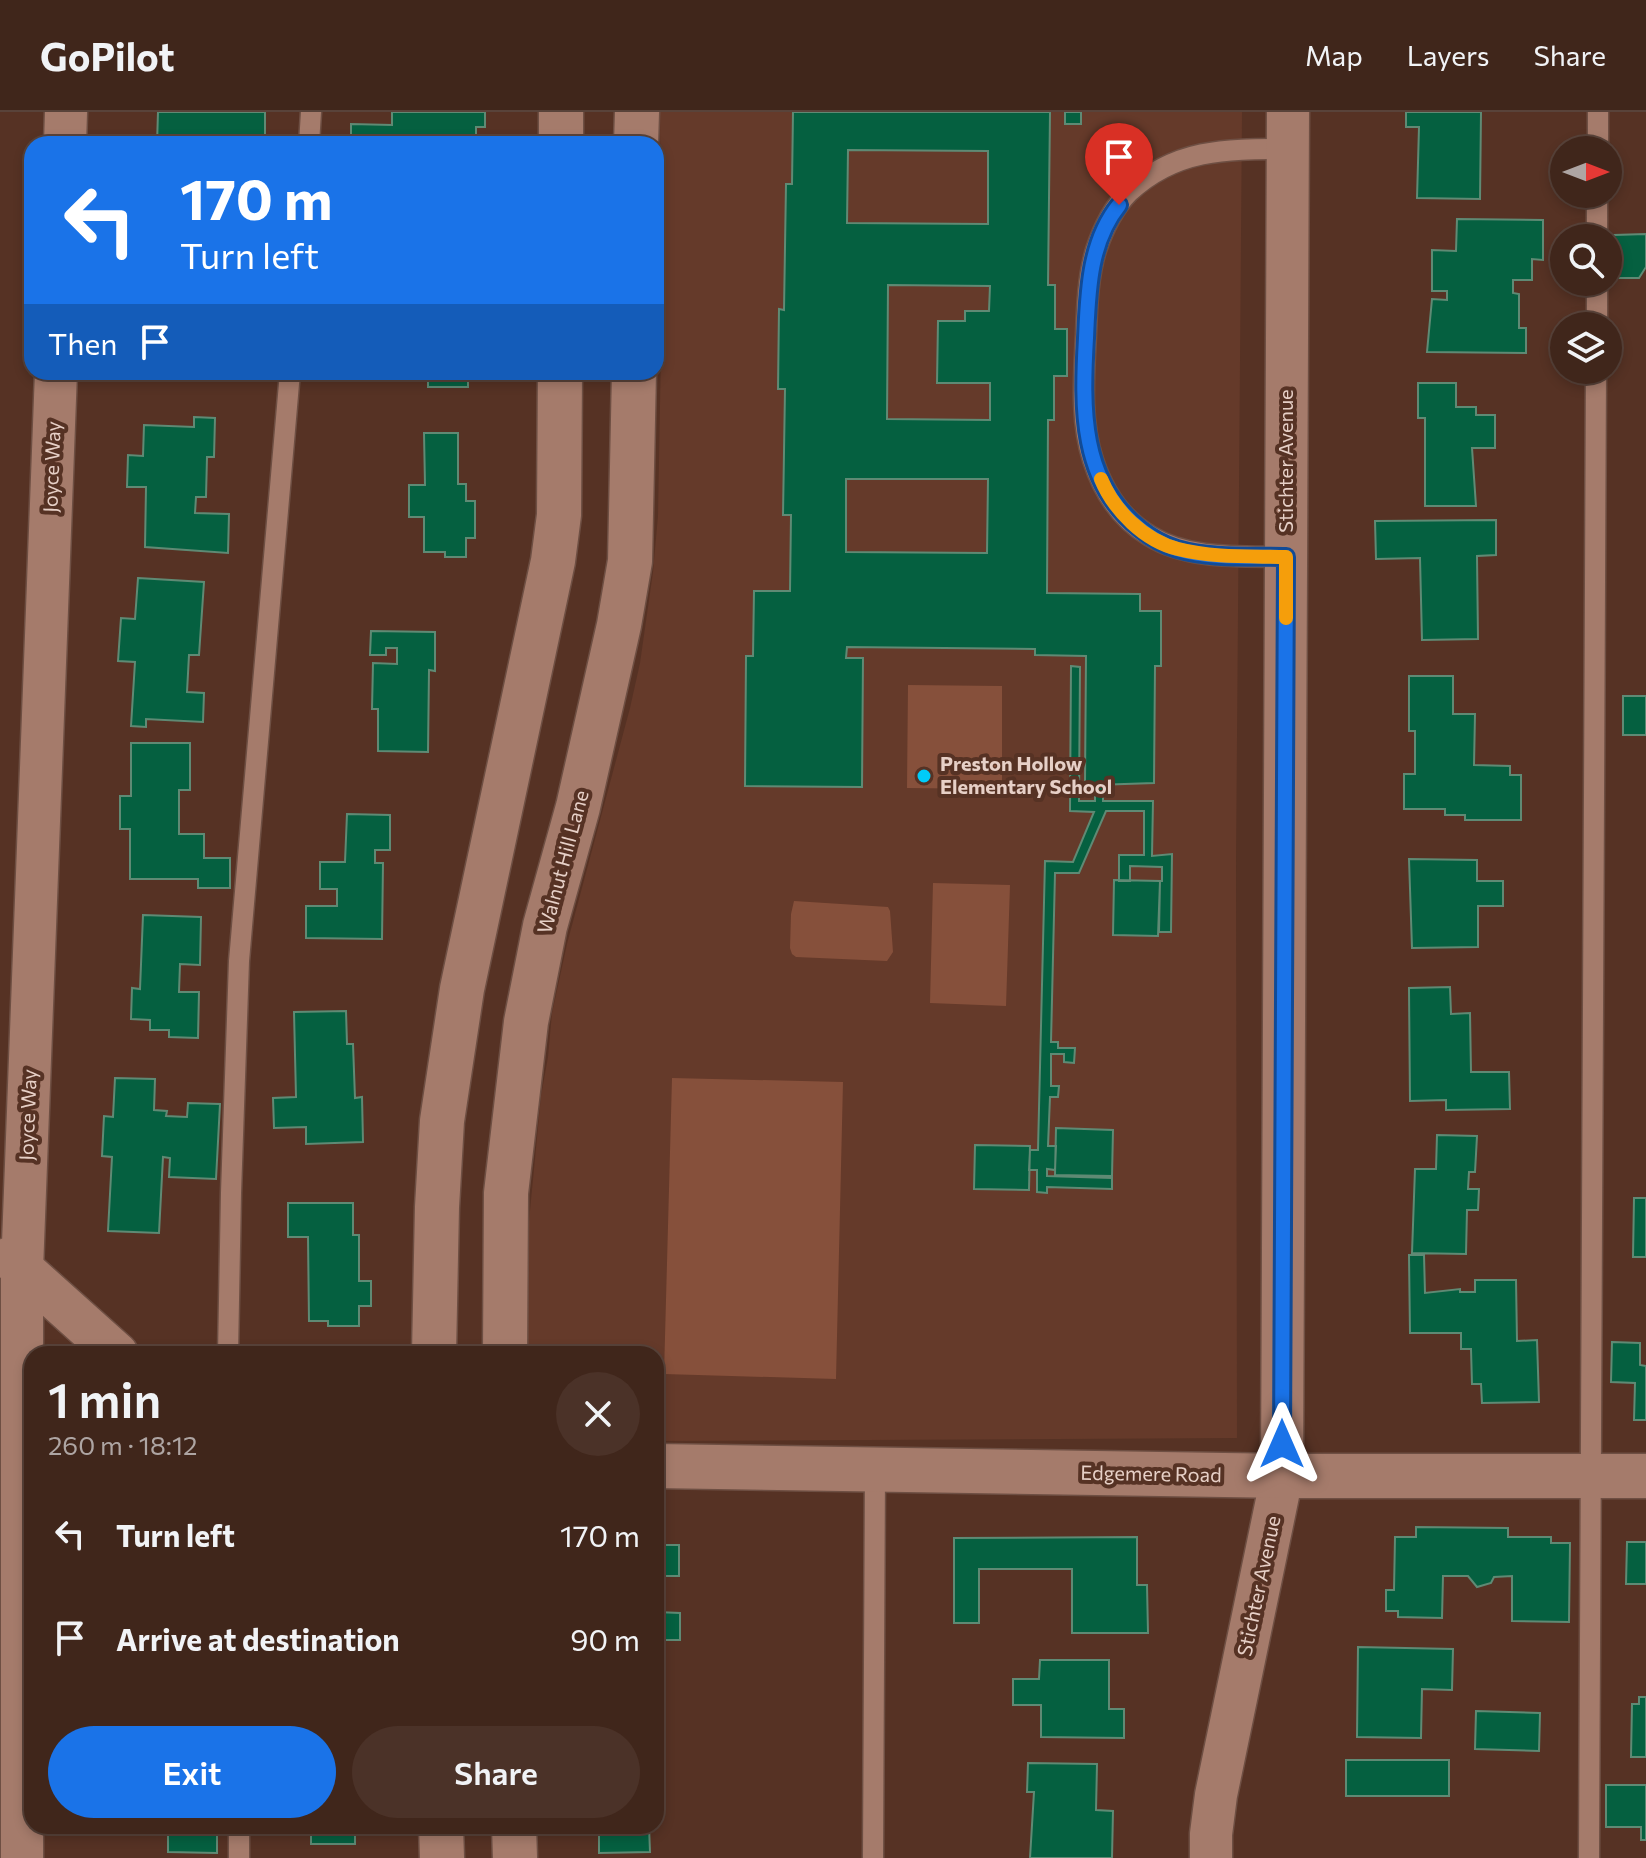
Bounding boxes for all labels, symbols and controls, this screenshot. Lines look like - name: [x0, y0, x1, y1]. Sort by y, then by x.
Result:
- text: GoPilot: [40, 32, 175, 79]
- text: Map: [1305, 38, 1363, 72]
- text: Layers: [1407, 38, 1489, 72]
- text: Share: [1533, 38, 1606, 72]
- pin: [1085, 123, 1153, 205]
- icon: arrive: [1097, 135, 1141, 179]
- north arrow: [1550, 136, 1622, 208]
- map controls: [1550, 136, 1622, 384]
- text: 170 m: [180, 163, 333, 232]
- icon: left: [48, 168, 152, 272]
- button: search: [1550, 224, 1622, 296]
- text: Turn left: [180, 232, 319, 276]
- button: layers: [1550, 312, 1622, 384]
- icon: arrive: [133, 320, 177, 364]
- text: Then: [48, 324, 117, 361]
- street label: Stichter Avenue: [1273, 389, 1297, 533]
- street label: Joyce Way: [37, 421, 65, 513]
- place label: Preston Hollow Elementary School: [940, 751, 1112, 798]
- marker: Preston Hollow Elementary School: [915, 767, 933, 785]
- street label: Walnut Hill Lane: [531, 787, 593, 936]
- street label: Joyce Way: [13, 1069, 41, 1161]
- text: 1 min: [48, 1369, 161, 1428]
- button: close: [556, 1372, 640, 1456]
- position arrow: [1240, 1402, 1324, 1486]
- text: 260 m · 18:12: [48, 1429, 197, 1460]
- street label: Edgemere Road: [1080, 1460, 1222, 1486]
- icon: left: [48, 1512, 92, 1556]
- street label: Stichter Avenue: [1231, 1513, 1285, 1658]
- text: Turn left: [116, 1516, 235, 1553]
- text: 170 m: [560, 1516, 640, 1553]
- icon: arrive: [48, 1616, 92, 1660]
- text: Arrive at destination: [116, 1620, 400, 1657]
- text: 90 m: [570, 1620, 640, 1657]
- button: Exit: [48, 1726, 336, 1818]
- button: Share: [352, 1726, 640, 1818]

